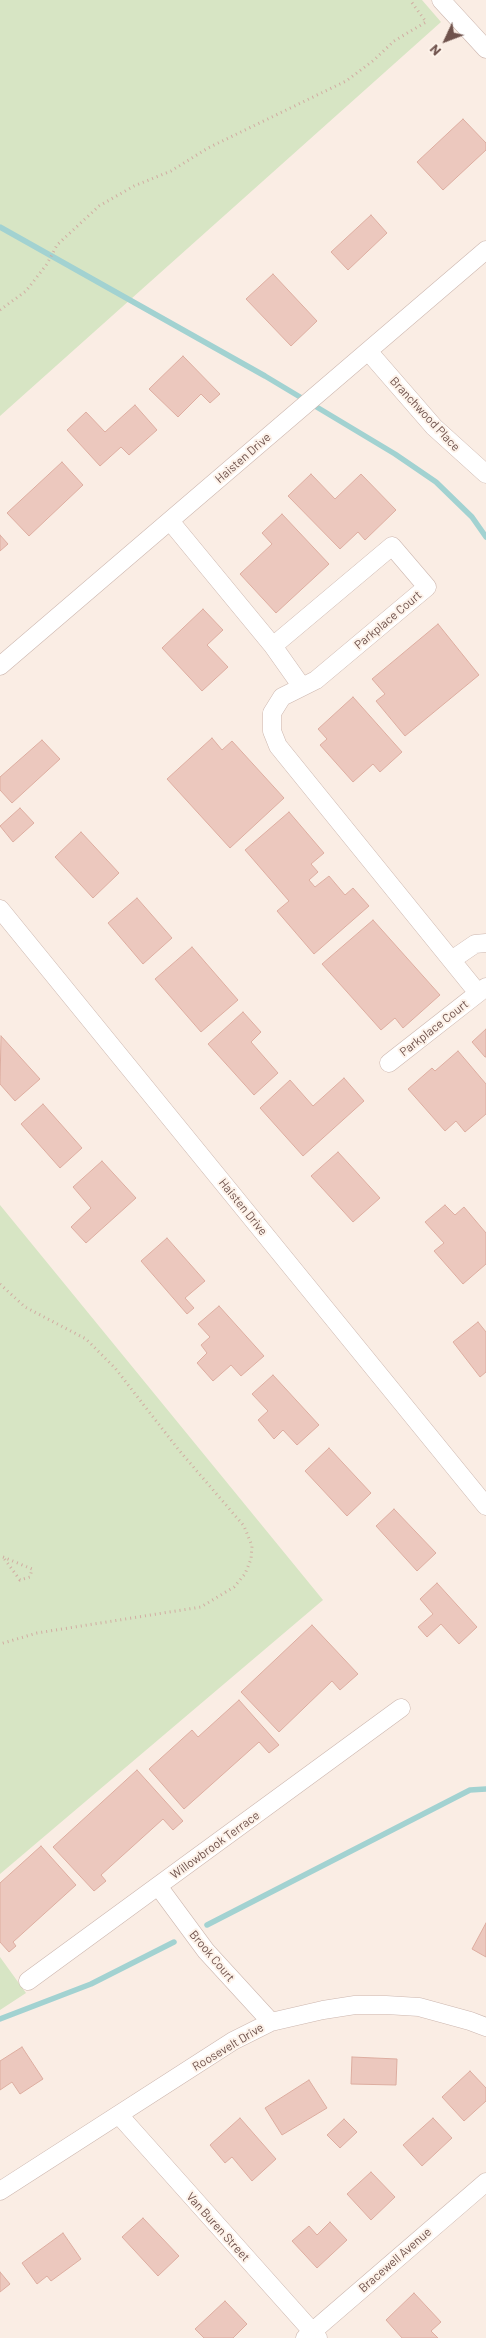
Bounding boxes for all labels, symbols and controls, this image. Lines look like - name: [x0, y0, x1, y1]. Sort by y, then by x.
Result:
- north arrow: [421, 15, 471, 65]
- text: N: [425, 41, 444, 60]
- street label: Branchwood Place: [387, 374, 463, 454]
- street label: Haisten Drive: [212, 430, 274, 486]
- street label: Parkplace Court: [351, 588, 425, 652]
- street label: Parkplace Court: [397, 997, 471, 1059]
- street label: Haisten Drive: [216, 1176, 270, 1238]
- street label: Willowbrook Terrace: [168, 1808, 262, 1882]
- street label: Brook Court: [186, 1927, 238, 1985]
- street label: Roosevelt Drive: [190, 2020, 266, 2074]
- street label: Van Buren Street: [183, 2190, 253, 2264]
- street label: Bracewell Avenue: [356, 2225, 434, 2295]

